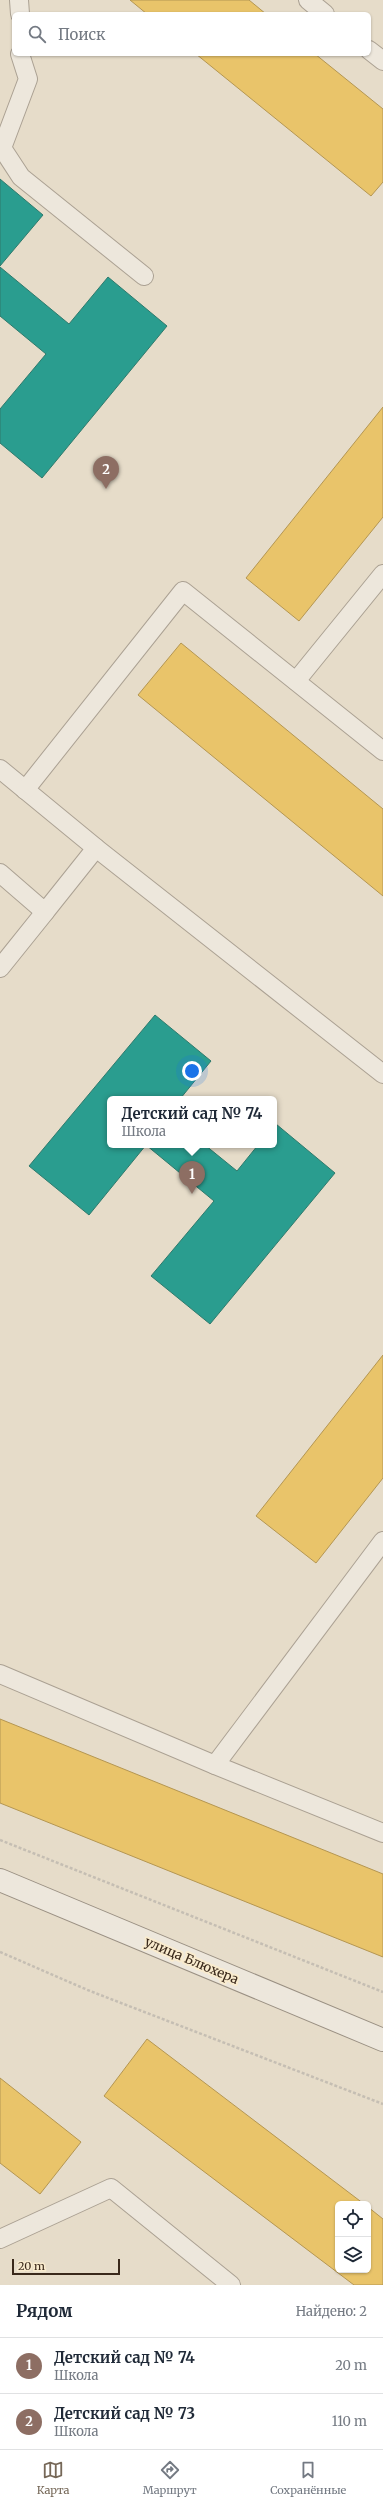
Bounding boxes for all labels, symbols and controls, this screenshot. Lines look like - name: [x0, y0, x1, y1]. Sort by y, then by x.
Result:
- search box: [12, 12, 371, 56]
- icon: search: [26, 23, 48, 45]
- text: Поиск: [58, 25, 105, 44]
- pin: 2: [93, 456, 119, 489]
- your location: [182, 1061, 202, 1081]
- popup: [107, 1096, 277, 1148]
- text: Детский сад № 74: [122, 1104, 262, 1123]
- text: Школа: [122, 1123, 166, 1140]
- pin: 1: [179, 1161, 205, 1194]
- street label: улица Блюхера: [142, 1933, 241, 1988]
- map controls: [335, 2201, 371, 2273]
- button: locate: [335, 2201, 371, 2237]
- button: layers: [335, 2237, 371, 2273]
- scale bar: [12, 2257, 120, 2276]
- text: 20 m: [18, 2259, 45, 2273]
- text: Рядом: [16, 2300, 72, 2322]
- text: Найдено: 2: [296, 2303, 367, 2320]
- text: Детский сад № 74: [54, 2348, 195, 2367]
- text: 1: [26, 2357, 32, 2374]
- text: 20 m: [335, 2357, 367, 2374]
- text: Школа: [54, 2367, 98, 2384]
- text: Детский сад № 73: [54, 2404, 195, 2423]
- text: 2: [25, 2413, 33, 2430]
- text: 110 m: [332, 2413, 367, 2430]
- text: Школа: [54, 2423, 98, 2440]
- tab: Карта: [37, 2459, 69, 2497]
- tab: Маршрут: [143, 2459, 197, 2497]
- tab: Сохранённые: [270, 2459, 346, 2497]

